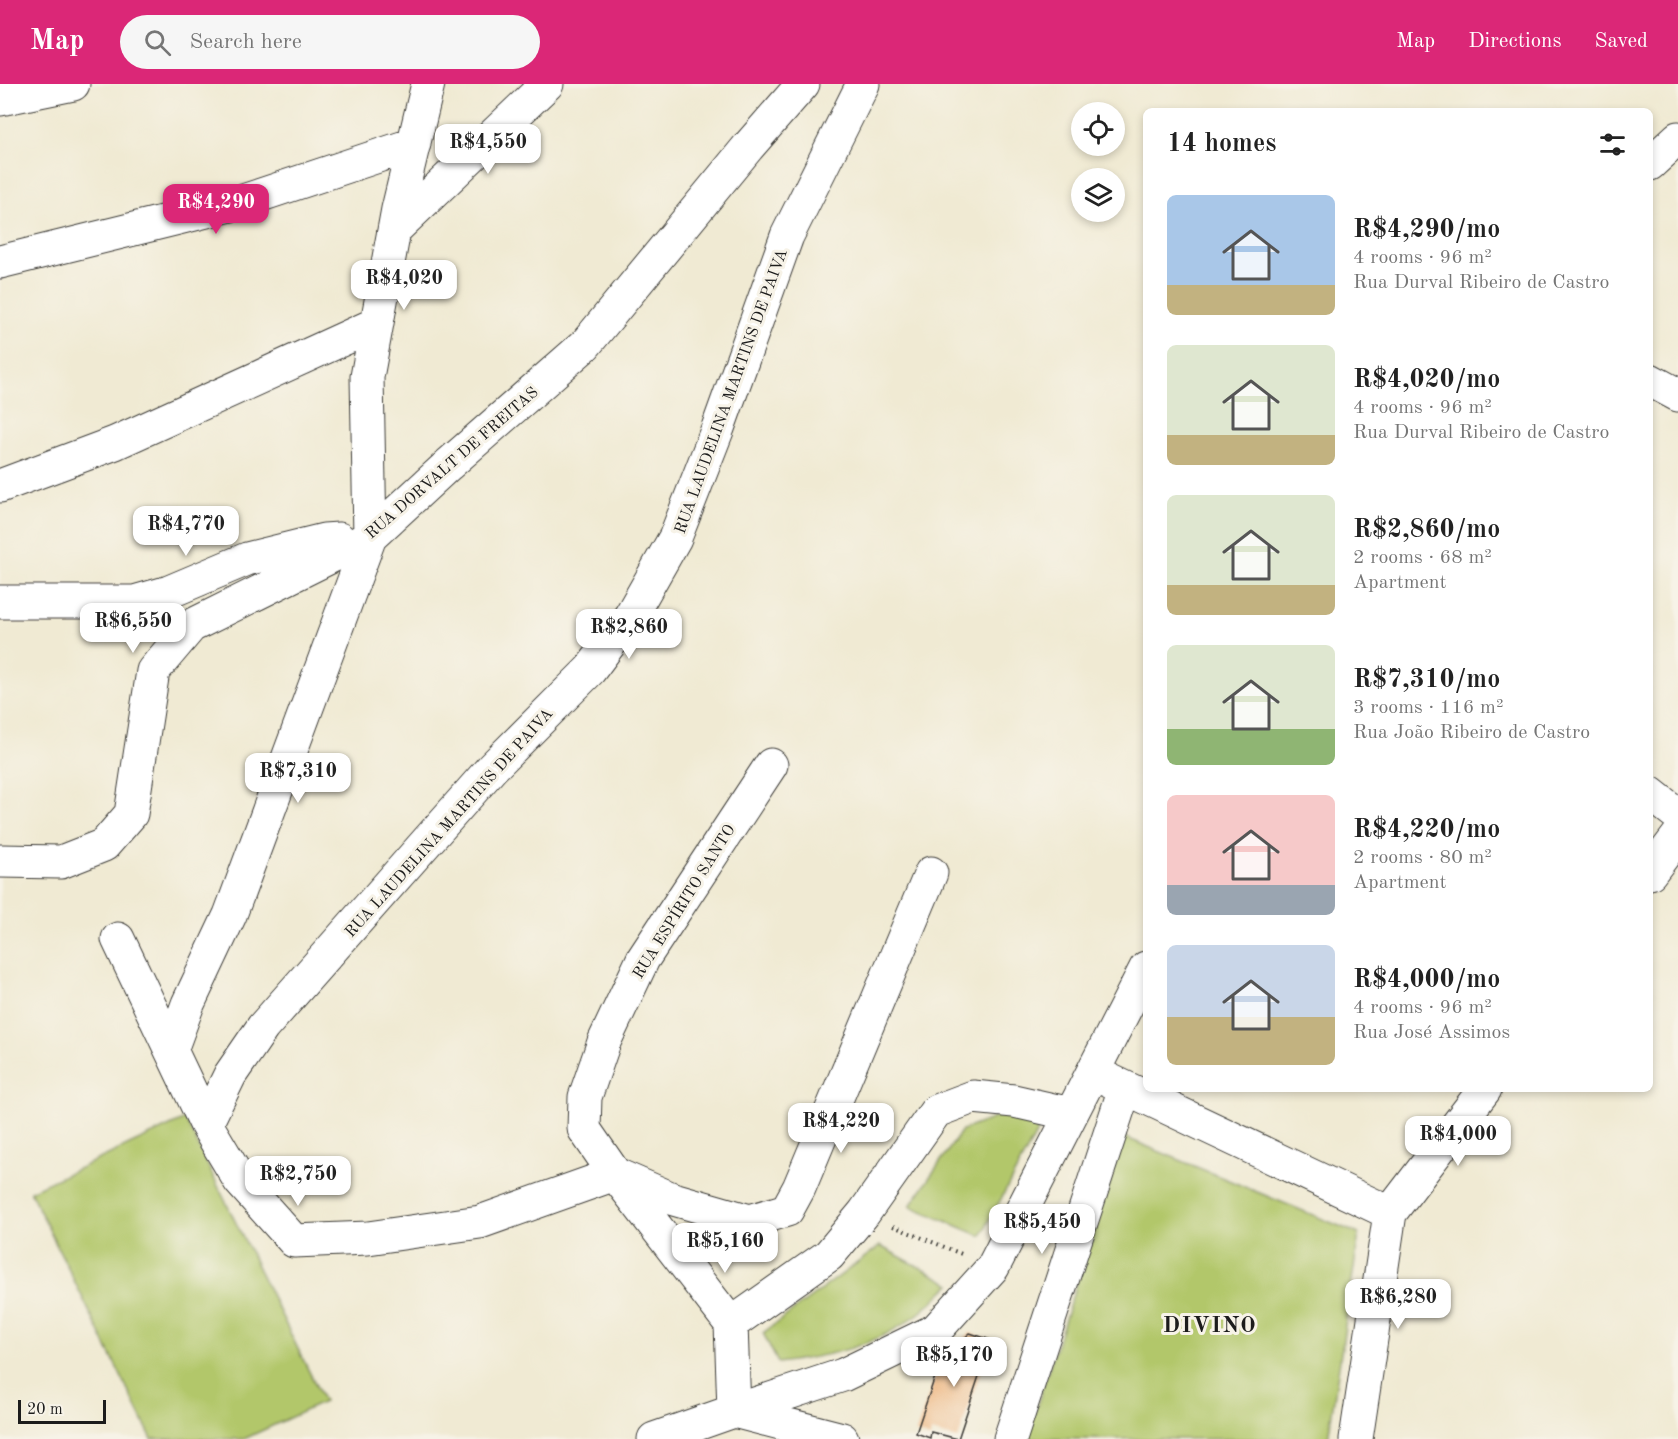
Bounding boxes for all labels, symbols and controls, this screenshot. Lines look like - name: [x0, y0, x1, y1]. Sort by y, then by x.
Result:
- search box: [120, 15, 540, 69]
- icon: search: [141, 26, 174, 59]
- text: Map: [30, 28, 84, 56]
- text: Search here: [189, 31, 302, 53]
- text: Map: [1396, 31, 1435, 52]
- text: Directions: [1468, 31, 1562, 52]
- text: Saved: [1595, 31, 1648, 52]
- map controls: [1071, 102, 1125, 222]
- button: locate: [1071, 102, 1125, 156]
- pin: R$4,550: [433, 124, 543, 175]
- icon: filters: [1596, 128, 1629, 161]
- text: 14 homes: [1167, 131, 1276, 157]
- text: R$4,550: [449, 133, 527, 153]
- button: layers: [1071, 168, 1125, 222]
- pin: R$4,290: [161, 184, 271, 235]
- text: R$4,290: [177, 193, 255, 213]
- text: R$4,290/mo: [1353, 217, 1500, 243]
- icon: home: [1215, 219, 1287, 291]
- street label: RUA LAUDELINA MARTINS DE PAIVA: [673, 247, 791, 536]
- text: 4 rooms · 96 m²: [1353, 248, 1492, 268]
- pin: R$4,020: [349, 260, 459, 311]
- text: R$4,020: [365, 269, 443, 289]
- text: Rua Durval Ribeiro de Castro: [1353, 273, 1609, 293]
- text: R$4,020/mo: [1353, 367, 1500, 393]
- icon: home: [1215, 369, 1287, 441]
- street label: RUA DORVALT DE FREITAS: [363, 384, 542, 543]
- text: 4 rooms · 96 m²: [1353, 398, 1492, 418]
- text: Rua Durval Ribeiro de Castro: [1353, 423, 1609, 443]
- pin: R$4,770: [131, 506, 241, 557]
- text: R$4,770: [147, 515, 225, 535]
- text: R$2,860/mo: [1353, 517, 1500, 543]
- icon: home: [1215, 519, 1287, 591]
- text: 2 rooms · 68 m²: [1353, 548, 1492, 568]
- text: Apartment: [1353, 573, 1447, 593]
- pin: R$6,550: [78, 603, 188, 654]
- pin: R$2,860: [574, 609, 684, 660]
- text: R$6,550: [94, 612, 172, 632]
- text: R$2,860: [590, 618, 668, 638]
- text: R$7,310/mo: [1353, 667, 1500, 693]
- icon: home: [1215, 669, 1287, 741]
- text: 3 rooms · 116 m²: [1353, 698, 1503, 718]
- street label: RUA LAUDELINA MARTINS DE PAIVA: [343, 706, 556, 941]
- text: Rua João Ribeiro de Castro: [1353, 723, 1590, 743]
- pin: R$7,310: [243, 753, 353, 804]
- text: R$7,310: [259, 762, 337, 782]
- text: R$4,220/mo: [1353, 817, 1500, 843]
- icon: home: [1215, 819, 1287, 891]
- street label: RUA ESPÍRITO SANTO: [627, 820, 739, 982]
- text: 2 rooms · 80 m²: [1353, 848, 1492, 868]
- text: Apartment: [1353, 873, 1447, 893]
- text: R$4,000/mo: [1353, 967, 1500, 993]
- icon: home: [1215, 969, 1287, 1041]
- text: 4 rooms · 96 m²: [1353, 998, 1492, 1018]
- text: Rua José Assimos: [1353, 1023, 1510, 1043]
- pin: R$4,220: [786, 1103, 896, 1154]
- text: R$4,220: [802, 1112, 880, 1132]
- pin: R$4,000: [1403, 1116, 1513, 1167]
- text: R$4,000: [1419, 1125, 1497, 1145]
- pin: R$2,750: [243, 1156, 353, 1207]
- text: R$2,750: [259, 1165, 337, 1185]
- pin: R$5,450: [987, 1204, 1097, 1255]
- text: R$5,450: [1003, 1213, 1081, 1233]
- pin: R$5,160: [670, 1223, 780, 1274]
- text: R$5,160: [686, 1232, 764, 1252]
- pin: R$6,280: [1343, 1279, 1453, 1330]
- text: R$6,280: [1359, 1288, 1437, 1308]
- district label: DIVINO: [1163, 1315, 1257, 1337]
- pin: R$5,170: [899, 1337, 1009, 1388]
- text: R$5,170: [915, 1346, 993, 1366]
- scale bar: [18, 1397, 106, 1424]
- text: 20 m: [27, 1402, 63, 1418]

